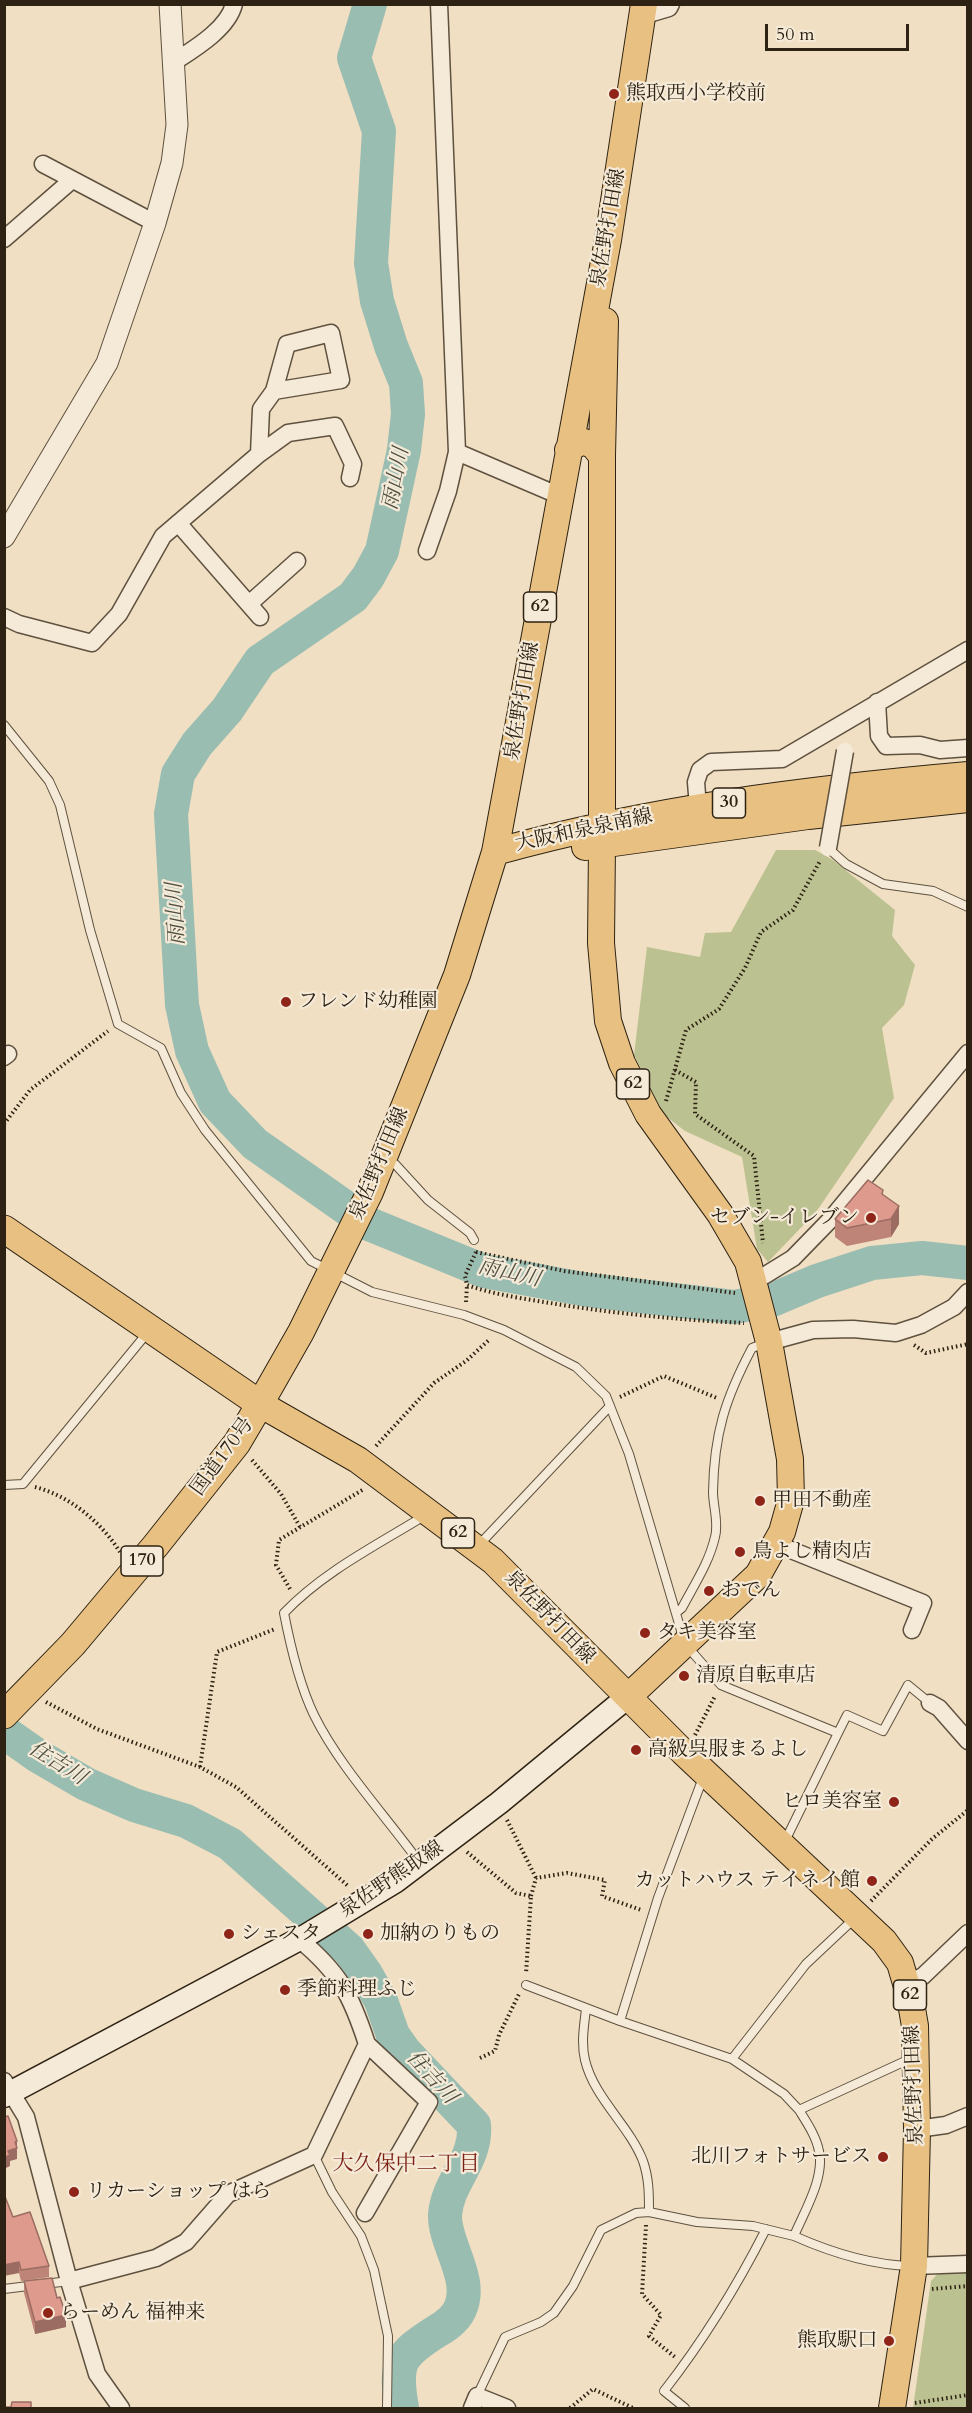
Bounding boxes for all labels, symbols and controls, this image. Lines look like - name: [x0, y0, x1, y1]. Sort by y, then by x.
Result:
- scale bar: [768, 12, 912, 50]
- text: 50 m: [776, 22, 815, 47]
- place label: 熊取西小学校前: [626, 82, 766, 106]
- marker: 熊取西小学校前: [607, 87, 621, 101]
- street label: 泉佐野打田線: [587, 167, 631, 289]
- water label: 雨山川: [379, 446, 415, 512]
- road number: 62: [524, 592, 556, 622]
- street label: 泉佐野打田線: [501, 640, 545, 762]
- road number: 30: [712, 788, 746, 818]
- street label: 大阪和泉泉南線: [513, 805, 655, 857]
- water label: 雨山川: [163, 882, 191, 946]
- place label: フレンド幼稚園: [298, 990, 438, 1014]
- marker: フレンド幼稚園: [279, 995, 293, 1009]
- road number: 62: [616, 1069, 650, 1099]
- street label: 泉佐野打田線: [346, 1104, 414, 1224]
- place label: セブン-イレブン: [710, 1206, 859, 1230]
- marker: セブン-イレブン: [864, 1211, 878, 1225]
- water label: 雨山川: [475, 1255, 543, 1293]
- street label: 国道170号: [187, 1413, 259, 1501]
- place label: 甲田不動産: [772, 1489, 872, 1513]
- marker: 甲田不動産: [753, 1494, 767, 1508]
- road number: 62: [442, 1518, 474, 1548]
- place label: 鳥よし精肉店: [752, 1540, 872, 1564]
- marker: 鳥よし精肉店: [733, 1545, 747, 1559]
- road number: 170: [121, 1546, 163, 1576]
- street label: 泉佐野打田線: [499, 1567, 599, 1669]
- place label: おでん: [721, 1579, 781, 1603]
- marker: おでん: [702, 1584, 716, 1598]
- place label: タキ美容室: [657, 1621, 757, 1645]
- marker: タキ美容室: [638, 1626, 652, 1640]
- place label: 清原自転車店: [696, 1664, 816, 1688]
- marker: 清原自転車店: [677, 1669, 691, 1683]
- water label: 住吉川: [24, 1737, 90, 1791]
- place label: 高級呉服まるよし: [648, 1738, 808, 1762]
- marker: 高級呉服まるよし: [629, 1743, 643, 1757]
- place label: ヒロ美容室: [782, 1790, 882, 1814]
- marker: ヒロ美容室: [887, 1795, 901, 1809]
- street label: 泉佐野熊取線: [336, 1837, 448, 1923]
- place label: カットハウス テイネイ館: [635, 1869, 860, 1893]
- marker: カットハウス テイネイ館: [865, 1874, 879, 1888]
- place label: シェスタ: [241, 1922, 321, 1946]
- place label: 加納のりもの: [380, 1922, 500, 1946]
- marker: シェスタ: [222, 1927, 236, 1941]
- marker: 加納のりもの: [361, 1927, 375, 1941]
- place label: 季節料理ふじ: [297, 1978, 417, 2002]
- road number: 62: [894, 1980, 926, 2010]
- marker: 季節料理ふじ: [278, 1983, 292, 1997]
- street label: 泉佐野打田線: [901, 2025, 929, 2145]
- water label: 住吉川: [401, 2046, 461, 2110]
- place label: 北川フォトサービス: [691, 2145, 871, 2169]
- marker: 北川フォトサービス: [876, 2150, 890, 2164]
- district label: 大久保中二丁目: [333, 2152, 479, 2178]
- place label: リカーショップ はら: [86, 2180, 271, 2204]
- marker: リカーショップ はら: [67, 2185, 81, 2199]
- place label: らーめん 福神来: [60, 2301, 205, 2325]
- marker: らーめん 福神来: [41, 2306, 55, 2320]
- place label: 熊取駅口: [797, 2329, 877, 2353]
- marker: 熊取駅口: [882, 2334, 896, 2348]

